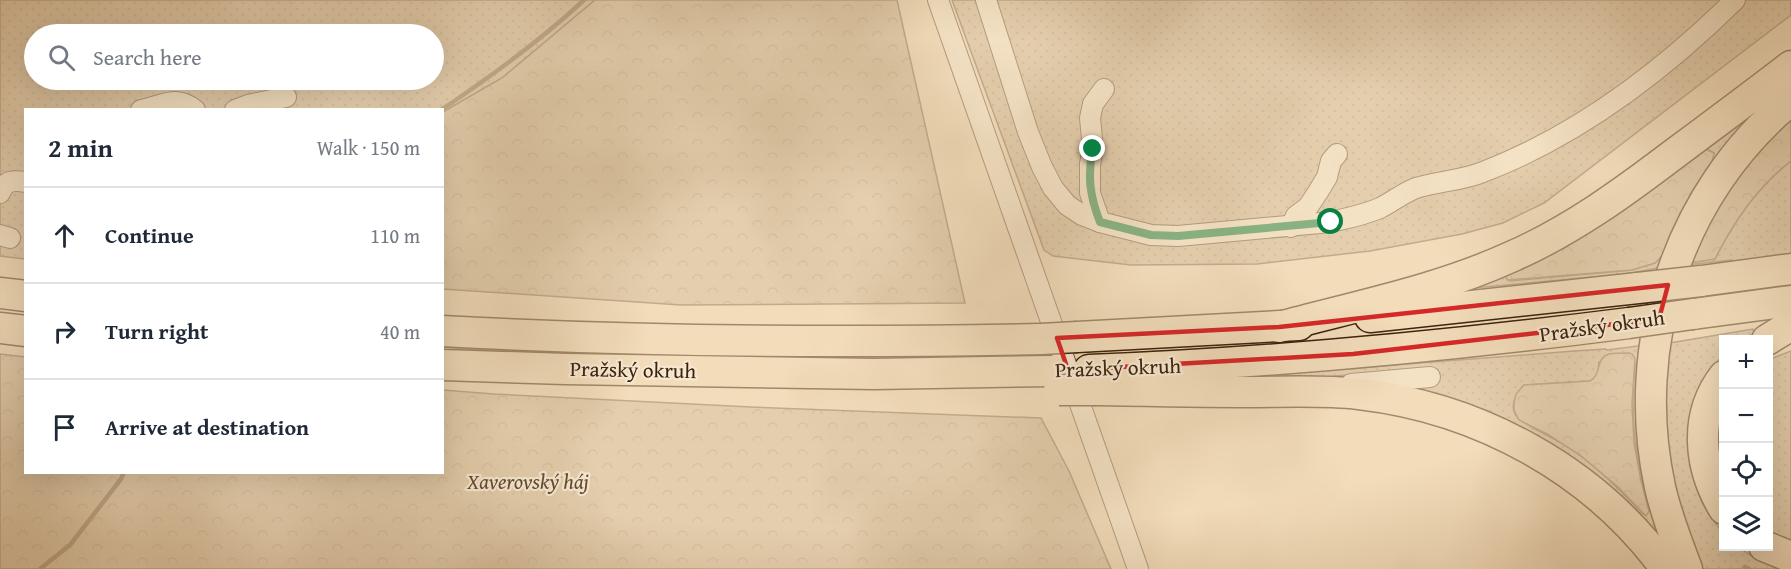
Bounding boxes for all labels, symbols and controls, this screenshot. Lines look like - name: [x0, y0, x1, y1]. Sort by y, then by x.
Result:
- search box: [24, 24, 444, 90]
- icon: search: [45, 41, 78, 74]
- text: Search here: [93, 41, 202, 73]
- text: 2 min: [48, 128, 113, 167]
- text: Walk · 150 m: [317, 133, 420, 162]
- route end: [1079, 135, 1105, 161]
- route start: [1317, 208, 1343, 234]
- icon: ahead: [48, 219, 81, 252]
- text: Continue: [105, 219, 194, 251]
- text: 110 m: [370, 221, 420, 250]
- street label: Pražský okruh: [1537, 301, 1667, 350]
- icon: right: [48, 315, 81, 348]
- text: Turn right: [105, 315, 208, 347]
- text: 40 m: [380, 317, 420, 346]
- map controls: [1719, 335, 1773, 551]
- button: +: [1719, 335, 1773, 389]
- street label: Pražský okruh: [1054, 350, 1182, 385]
- street label: Pražský okruh: [570, 353, 697, 386]
- button: −: [1719, 389, 1773, 443]
- icon: arrive: [48, 411, 81, 444]
- text: Arrive at destination: [105, 411, 309, 443]
- button: locate: [1719, 443, 1773, 497]
- park label: Xaverovský háj: [466, 466, 589, 497]
- button: layers: [1719, 497, 1773, 551]

